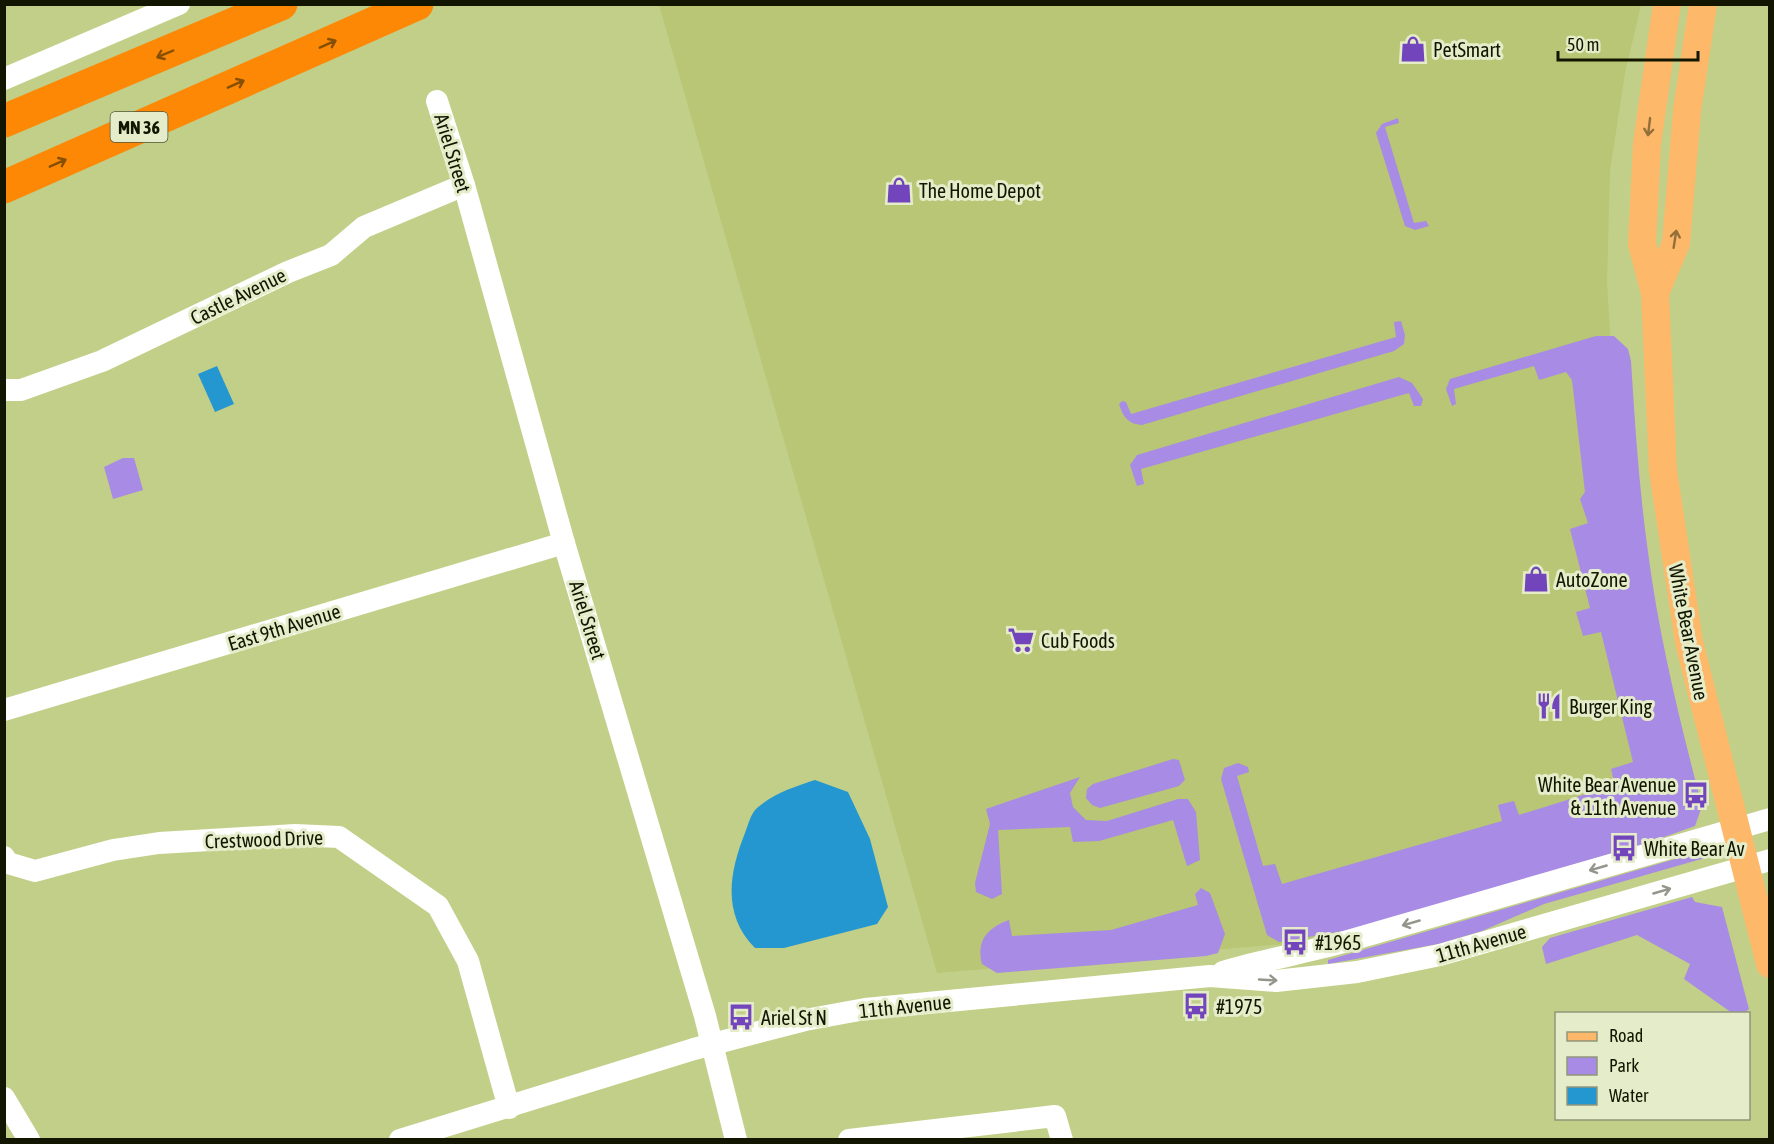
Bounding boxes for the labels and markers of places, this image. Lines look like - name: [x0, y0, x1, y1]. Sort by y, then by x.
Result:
- shop icon: PetSmart: [1398, 34, 1428, 64]
- place label: PetSmart: [1433, 38, 1501, 61]
- shop icon: The Home Depot: [884, 175, 914, 205]
- place label: The Home Depot: [919, 179, 1041, 202]
- shop icon: AutoZone: [1521, 564, 1551, 594]
- place label: AutoZone: [1556, 568, 1628, 591]
- supermarket icon: Cub Foods: [1006, 625, 1036, 655]
- place label: Cub Foods: [1041, 629, 1115, 652]
- restaurant icon: Burger King: [1534, 691, 1564, 721]
- place label: Burger King: [1569, 695, 1652, 718]
- place label: White Bear Avenue & 11th Avenue: [1538, 773, 1676, 819]
- bus stop icon: White Bear Avenue & 11th Avenue: [1681, 780, 1711, 810]
- bus stop icon: White Bear Av: [1609, 833, 1639, 863]
- place label: White Bear Av: [1644, 837, 1745, 860]
- bus stop icon: #1965: [1280, 927, 1310, 957]
- place label: #1965: [1315, 931, 1361, 954]
- bus stop icon: #1975: [1181, 991, 1211, 1021]
- place label: #1975: [1216, 995, 1262, 1018]
- bus stop icon: Ariel St N: [726, 1002, 756, 1032]
- place label: Ariel St N: [761, 1006, 827, 1029]

